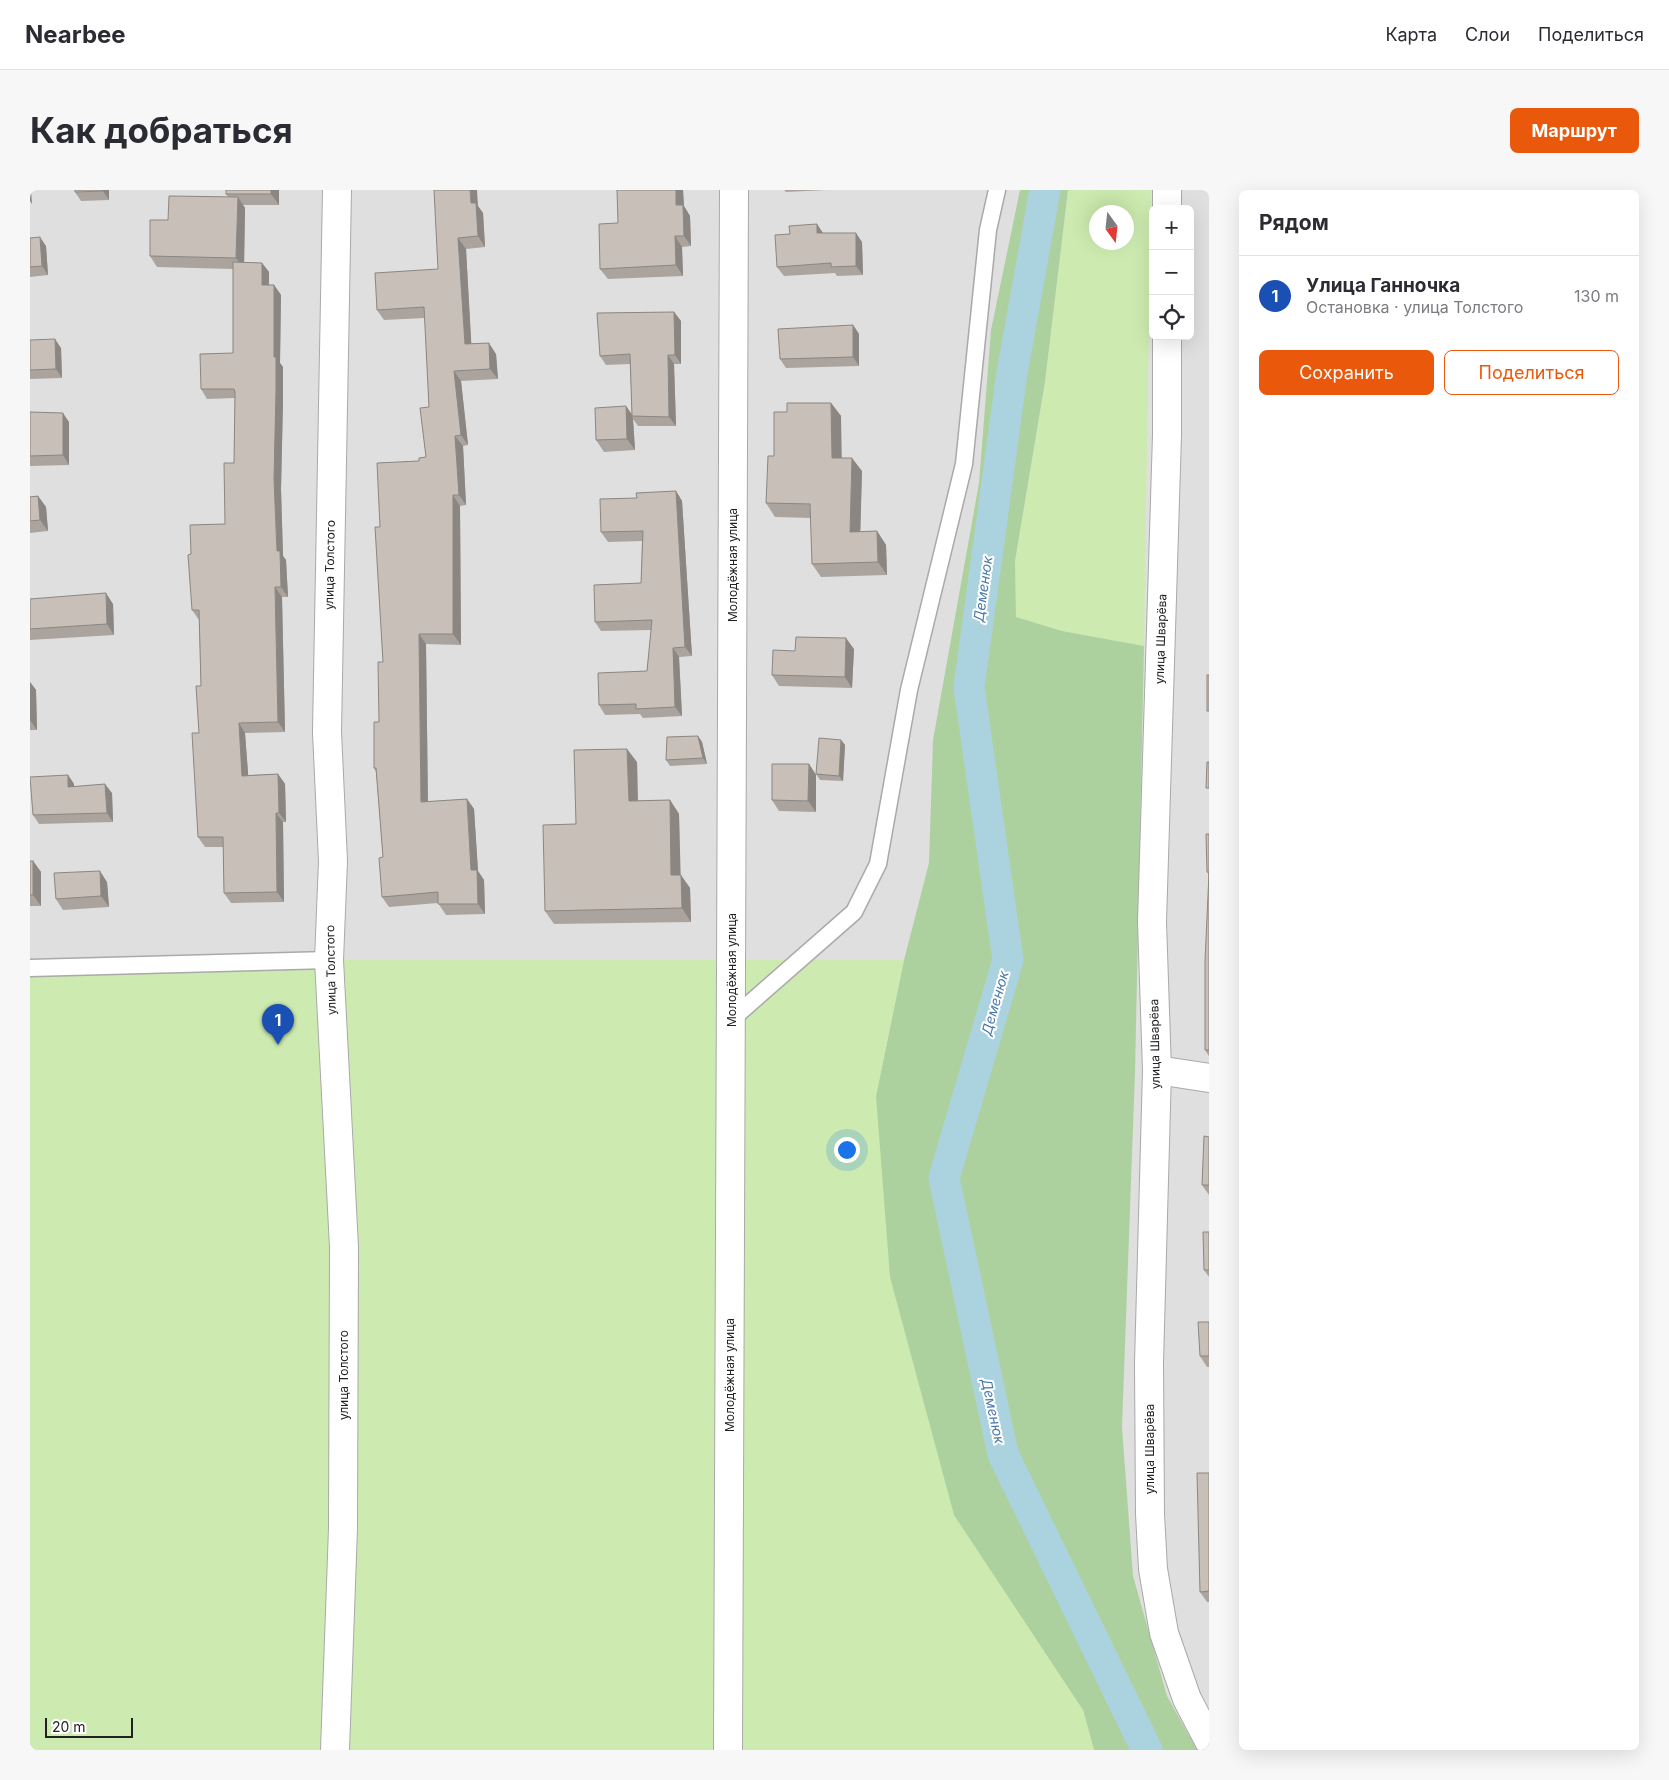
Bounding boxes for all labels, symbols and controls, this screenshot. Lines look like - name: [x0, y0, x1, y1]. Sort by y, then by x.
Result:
- text: Nearbee: [25, 20, 126, 49]
- text: Карта: [1385, 24, 1437, 45]
- text: Слои: [1465, 24, 1510, 45]
- text: Поделиться: [1538, 24, 1644, 45]
- button: Маршрут: [1510, 108, 1639, 153]
- text: Как добраться: [30, 109, 293, 151]
- north arrow: [1089, 205, 1134, 250]
- map controls: [1149, 205, 1194, 340]
- button: +: [1149, 205, 1194, 250]
- text: Рядом: [1259, 210, 1329, 235]
- button: −: [1149, 250, 1194, 295]
- text: Улица Ганночка: [1306, 274, 1460, 297]
- text: 1: [1272, 286, 1278, 306]
- text: 130 m: [1574, 286, 1619, 306]
- button: locate: [1149, 295, 1194, 340]
- text: Остановка · улица Толстого: [1306, 297, 1523, 317]
- button: Сохранить: [1259, 350, 1434, 395]
- button: Поделиться: [1444, 350, 1619, 395]
- street label: Молодёжная улица: [725, 508, 740, 622]
- street label: улица Толстого: [321, 520, 338, 610]
- water label: Деменюк: [969, 555, 996, 624]
- street label: улица Шварёва: [1151, 594, 1170, 684]
- street label: Молодёжная улица: [724, 913, 739, 1027]
- street label: улица Толстого: [322, 925, 339, 1015]
- water label: Деменюк: [977, 968, 1012, 1038]
- street label: улица Шварёва: [1146, 999, 1163, 1089]
- pin: 1: [262, 1004, 294, 1045]
- your location: [834, 1137, 860, 1163]
- street label: Молодёжная улица: [722, 1318, 737, 1432]
- street label: улица Толстого: [336, 1330, 351, 1420]
- water label: Деменюк: [978, 1376, 1009, 1445]
- street label: улица Шварёва: [1142, 1404, 1157, 1494]
- scale bar: [45, 1715, 132, 1738]
- text: 20 m: [52, 1718, 86, 1735]

